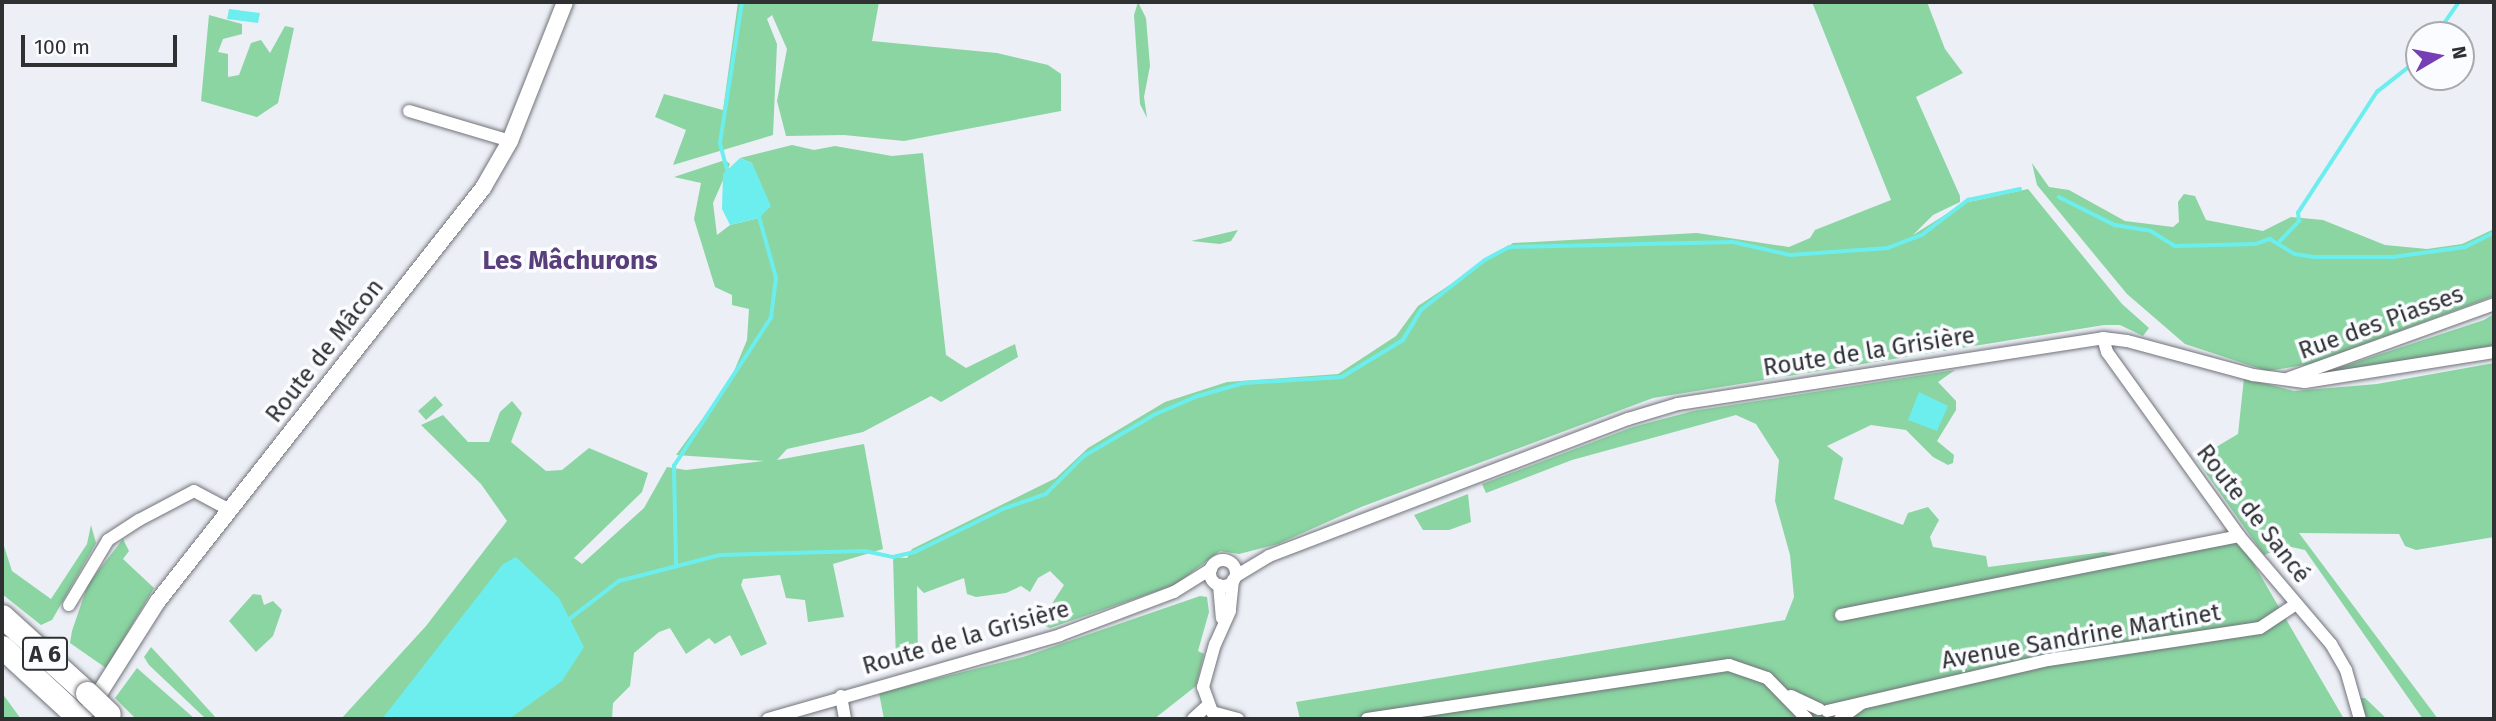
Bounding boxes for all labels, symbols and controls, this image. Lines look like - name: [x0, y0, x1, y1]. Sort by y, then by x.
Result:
- scale bar: [24, 21, 180, 65]
- north arrow: [2405, 21, 2475, 91]
- text: 100 m: [34, 34, 90, 60]
- text: N: [2447, 44, 2472, 61]
- district label: Les Mâchurons: [482, 245, 658, 277]
- street label: Route de Mâcon: [260, 273, 390, 429]
- street label: Rue des Piasses: [2295, 280, 2467, 366]
- street label: Route de la Grisière: [1761, 321, 1977, 383]
- street label: Route de Sancé: [2190, 439, 2316, 589]
- street label: Route de la Grisière: [859, 595, 1073, 681]
- street label: Avenue Sandrine Martinet: [1939, 598, 2223, 676]
- road number: A 6: [20, 634, 70, 674]

